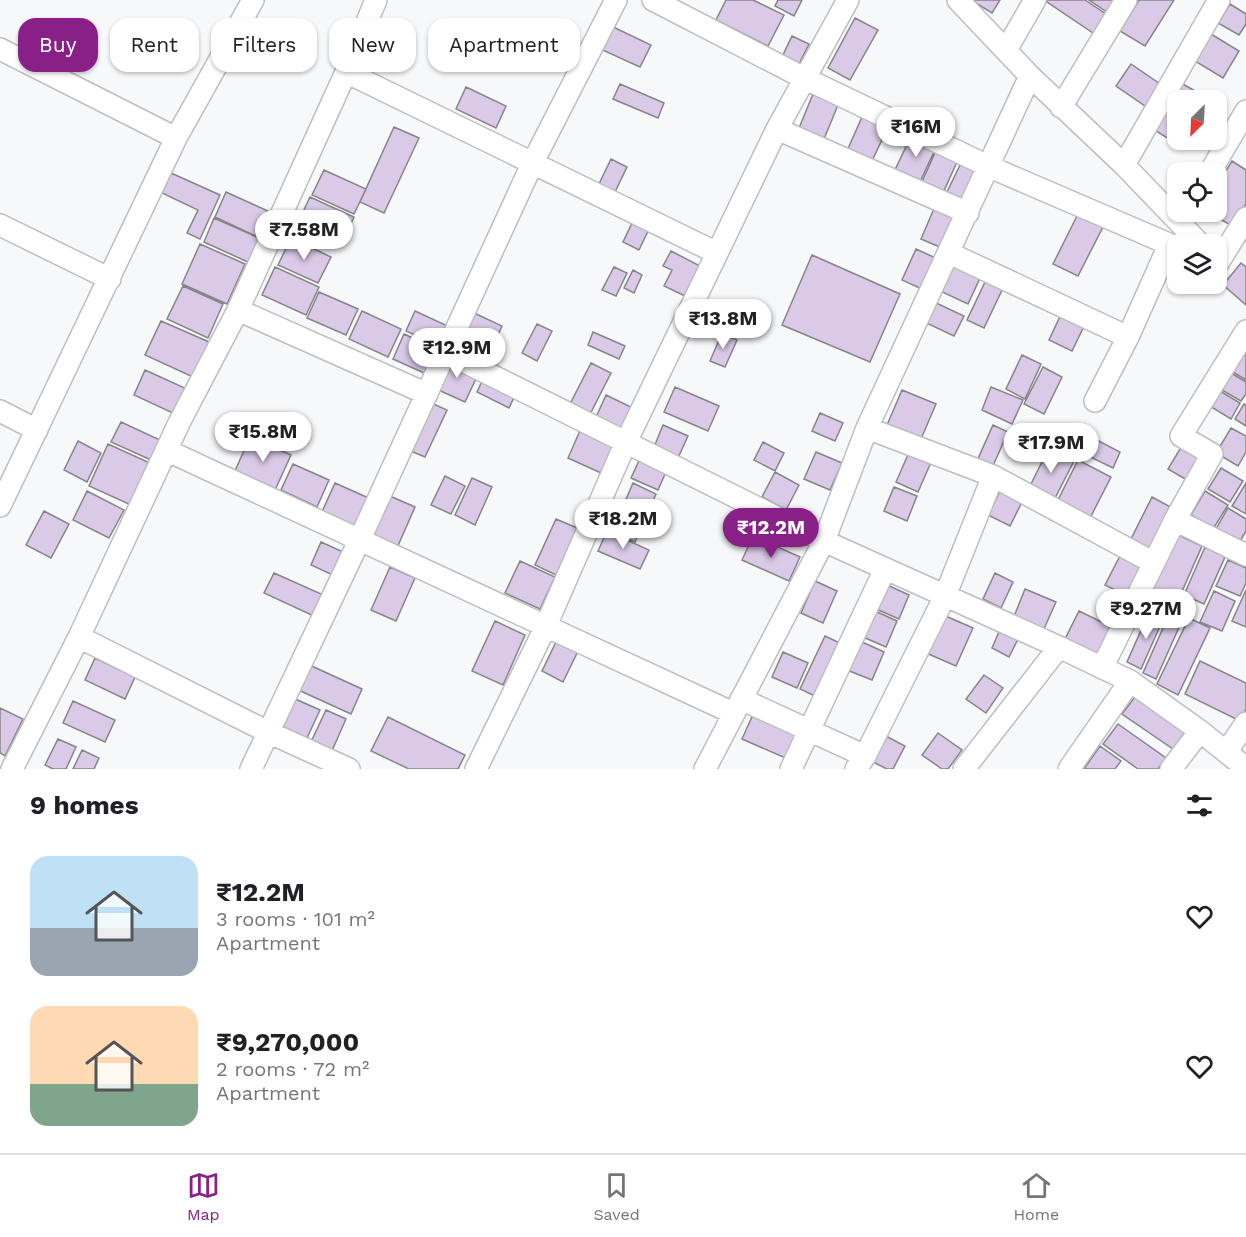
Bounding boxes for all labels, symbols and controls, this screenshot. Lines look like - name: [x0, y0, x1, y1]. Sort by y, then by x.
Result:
- chip: Buy: [18, 18, 98, 72]
- chip: Rent: [110, 18, 199, 72]
- chip: Filters: [211, 18, 317, 72]
- chip: New: [329, 18, 416, 72]
- chip: Apartment: [428, 18, 580, 72]
- north arrow: [1167, 90, 1227, 150]
- map controls: [1167, 90, 1227, 294]
- pin: ₹16M: [880, 107, 952, 158]
- text: ₹16M: [890, 114, 942, 138]
- button: locate: [1167, 162, 1227, 222]
- pin: ₹7.58M: [255, 210, 353, 261]
- text: ₹7.58M: [269, 217, 339, 241]
- button: layers: [1167, 234, 1227, 294]
- pin: ₹13.8M: [674, 299, 772, 350]
- text: ₹13.8M: [688, 306, 758, 330]
- pin: ₹12.9M: [408, 328, 506, 379]
- text: ₹12.9M: [423, 335, 491, 359]
- pin: ₹15.8M: [214, 412, 312, 463]
- text: ₹15.8M: [229, 419, 297, 443]
- pin: ₹17.9M: [1002, 423, 1100, 474]
- text: ₹17.9M: [1018, 430, 1084, 454]
- pin: ₹18.2M: [574, 499, 672, 550]
- text: ₹18.2M: [588, 506, 658, 530]
- pin: ₹12.2M: [722, 508, 820, 559]
- text: ₹12.2M: [737, 515, 805, 539]
- pin: ₹9.27M: [1097, 589, 1195, 640]
- text: ₹9.27M: [1110, 596, 1182, 620]
- icon: filters: [1183, 789, 1216, 822]
- text: 9 homes: [30, 790, 139, 820]
- text: ₹12.2M: [216, 877, 305, 907]
- icon: home: [78, 880, 150, 952]
- icon: heart: [1183, 900, 1216, 933]
- text: 3 rooms · 101 m²: [216, 907, 375, 931]
- text: Apartment: [216, 931, 320, 955]
- text: ₹9,270,000: [216, 1027, 359, 1057]
- icon: home: [78, 1030, 150, 1102]
- icon: heart: [1183, 1050, 1216, 1083]
- text: 2 rooms · 72 m²: [216, 1057, 369, 1081]
- text: Apartment: [216, 1081, 320, 1105]
- tab: Map: [187, 1169, 220, 1224]
- tab: Saved: [593, 1169, 640, 1224]
- tab: Home: [1013, 1169, 1059, 1224]

